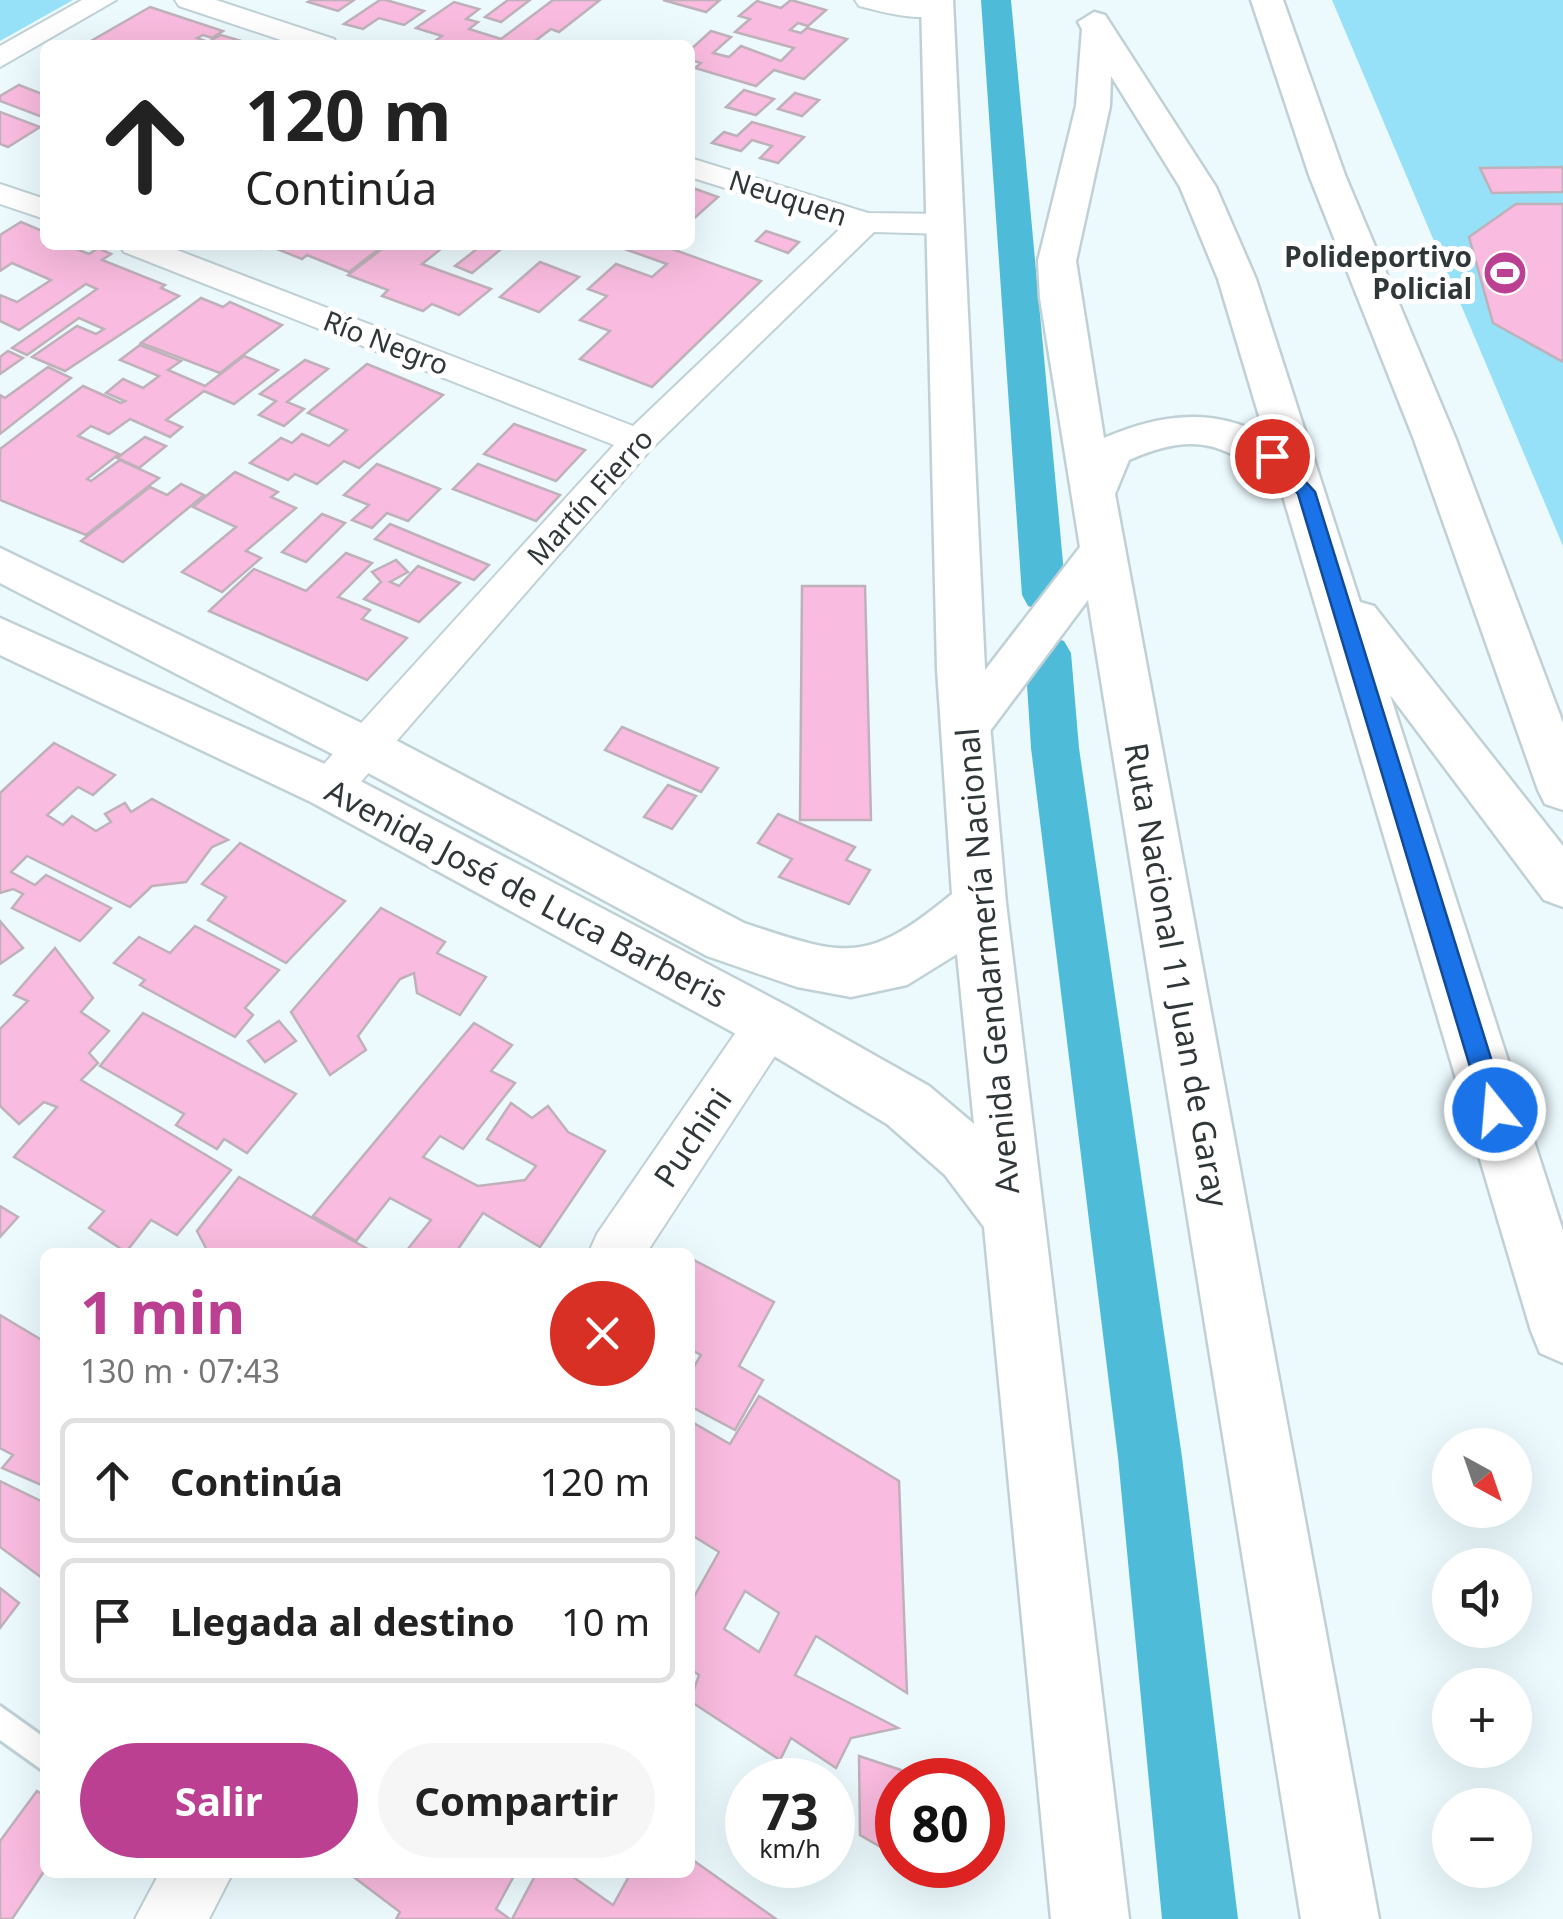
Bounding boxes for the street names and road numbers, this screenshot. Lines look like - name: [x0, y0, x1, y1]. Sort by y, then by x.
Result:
- street label: Neuquen: [724, 160, 852, 234]
- street label: Río Negro: [318, 301, 454, 383]
- street label: Martín Fierro: [518, 420, 661, 573]
- street label: Avenida Gendarmería Nacional: [945, 726, 1028, 1196]
- street label: Ruta Nacional 11 Juan de Garay: [1115, 739, 1240, 1211]
- street label: Avenida José de Luca Barberis: [318, 768, 735, 1017]
- street label: Puchini: [643, 1079, 740, 1195]

